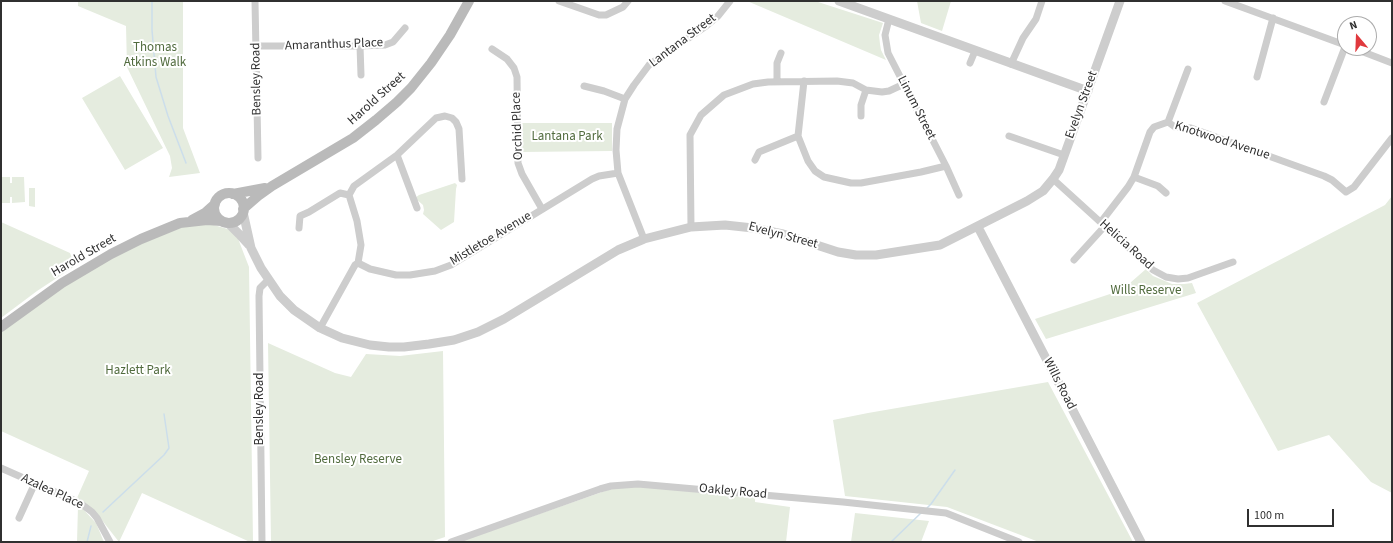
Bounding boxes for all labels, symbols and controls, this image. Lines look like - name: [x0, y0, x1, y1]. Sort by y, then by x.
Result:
- street label: Lantana Street: [647, 11, 719, 71]
- north arrow: [1337, 16, 1377, 56]
- text: N: [1347, 17, 1359, 33]
- street label: Amaranthus Place: [285, 35, 383, 55]
- park label: Thomas Atkins Walk: [124, 40, 186, 71]
- street label: Bensley Road: [249, 42, 265, 116]
- street label: Harold Street: [345, 69, 409, 129]
- street label: Evelyn Street: [1063, 69, 1101, 141]
- street label: Linum Street: [893, 73, 939, 143]
- street label: Orchid Place: [509, 92, 527, 160]
- street label: Knotwood Avenue: [1172, 118, 1272, 164]
- park label: Lantana Park: [531, 129, 603, 145]
- street label: Mistletoe Avenue: [447, 209, 535, 269]
- street label: Helicia Road: [1096, 217, 1156, 273]
- street label: Evelyn Street: [747, 219, 819, 253]
- street label: Harold Street: [49, 231, 119, 281]
- park label: Wills Reserve: [1110, 283, 1182, 299]
- street label: Wills Road: [1039, 356, 1079, 412]
- park label: Hazlett Park: [105, 363, 171, 379]
- street label: Bensley Road: [252, 372, 268, 446]
- park label: Bensley Reserve: [314, 452, 402, 468]
- street label: Azalea Place: [18, 471, 86, 513]
- street label: Oakley Road: [698, 481, 768, 503]
- scale bar: [1249, 501, 1336, 527]
- text: 100 m: [1254, 507, 1284, 524]

